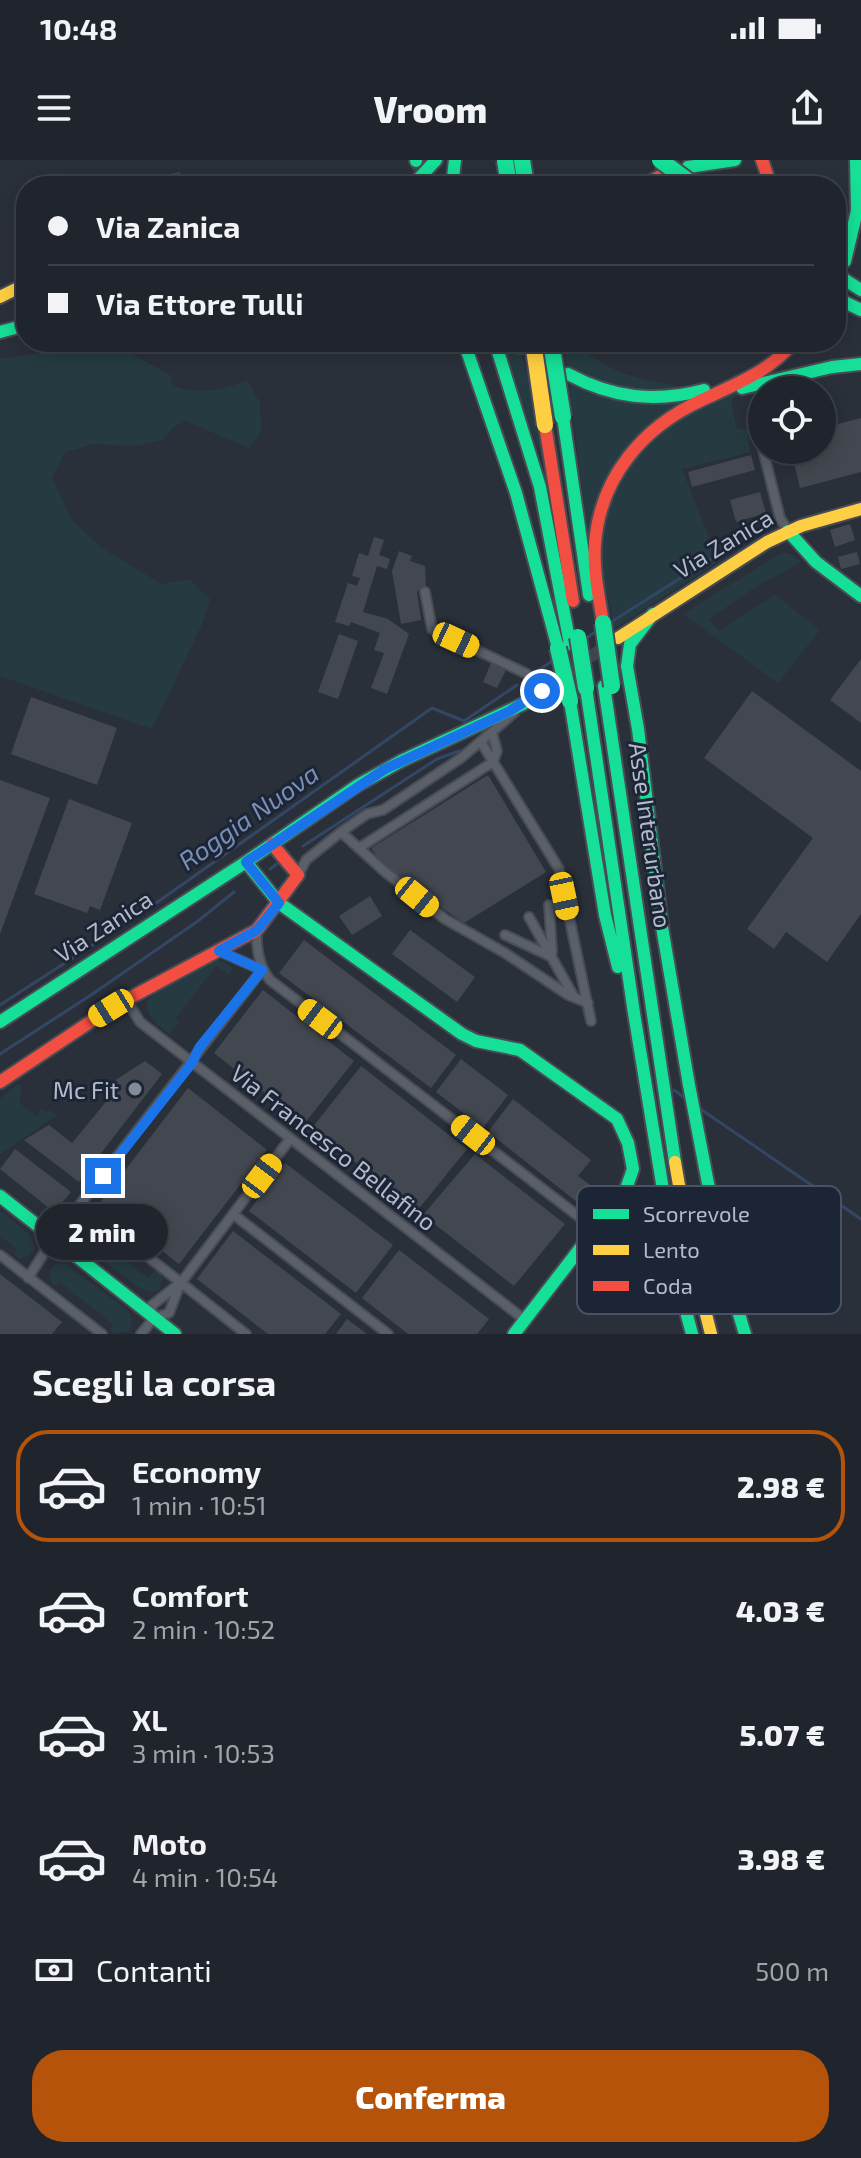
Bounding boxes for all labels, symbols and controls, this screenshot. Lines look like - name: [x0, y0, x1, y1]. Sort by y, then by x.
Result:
- text: 10:48: [40, 10, 117, 46]
- icon: menu: [32, 86, 76, 130]
- icon: share: [785, 86, 829, 130]
- text: Vroom: [374, 87, 487, 130]
- text: Via Zanica: [96, 208, 240, 244]
- text: Via Ettore Tulli: [96, 285, 303, 321]
- map controls: [748, 376, 836, 464]
- button: locate: [748, 376, 836, 464]
- street label: Via Zanica: [668, 502, 778, 584]
- car: [429, 619, 483, 661]
- route start: [524, 673, 560, 709]
- street label: Asse Interurbano: [624, 740, 678, 930]
- water label: Roggia Nuova: [172, 756, 324, 876]
- car: [547, 870, 581, 922]
- car: [391, 873, 443, 921]
- street label: Via Zanica: [49, 884, 157, 968]
- car: [84, 985, 138, 1031]
- car: [294, 995, 346, 1043]
- street label: Via Francesco Bellafino: [225, 1058, 443, 1236]
- place label: Mc Fit: [53, 1075, 119, 1104]
- marker: Mc Fit: [126, 1080, 144, 1098]
- car: [447, 1111, 499, 1159]
- car: [238, 1150, 286, 1202]
- route end: [85, 1158, 121, 1194]
- legend: [577, 1186, 841, 1314]
- text: Scorrevole: [643, 1200, 750, 1226]
- callout: 2 min: [37, 1204, 169, 1260]
- text: 2 min: [68, 1216, 136, 1247]
- text: Lento: [643, 1236, 700, 1262]
- text: Coda: [643, 1272, 693, 1298]
- text: Scegli la corsa: [32, 1360, 276, 1403]
- icon: car: [36, 1450, 108, 1522]
- text: Economy: [132, 1453, 261, 1489]
- text: 2.98 €: [737, 1468, 825, 1504]
- text: 1 min · 10:51: [132, 1489, 267, 1520]
- icon: car: [36, 1574, 108, 1646]
- text: Comfort: [132, 1577, 249, 1613]
- text: 4.03 €: [736, 1592, 825, 1628]
- text: 2 min · 10:52: [132, 1613, 275, 1644]
- icon: car: [36, 1698, 108, 1770]
- text: XL: [132, 1701, 167, 1737]
- text: 5.07 €: [739, 1716, 825, 1752]
- text: 3 min · 10:53: [132, 1737, 275, 1768]
- icon: car: [36, 1822, 108, 1894]
- text: Moto: [132, 1825, 207, 1861]
- text: 3.98 €: [738, 1840, 825, 1876]
- text: 4 min · 10:54: [132, 1861, 278, 1892]
- icon: cash: [32, 1948, 76, 1992]
- text: Contanti: [96, 1952, 212, 1988]
- text: 500 m: [755, 1955, 829, 1986]
- button: Conferma: [32, 2050, 829, 2142]

